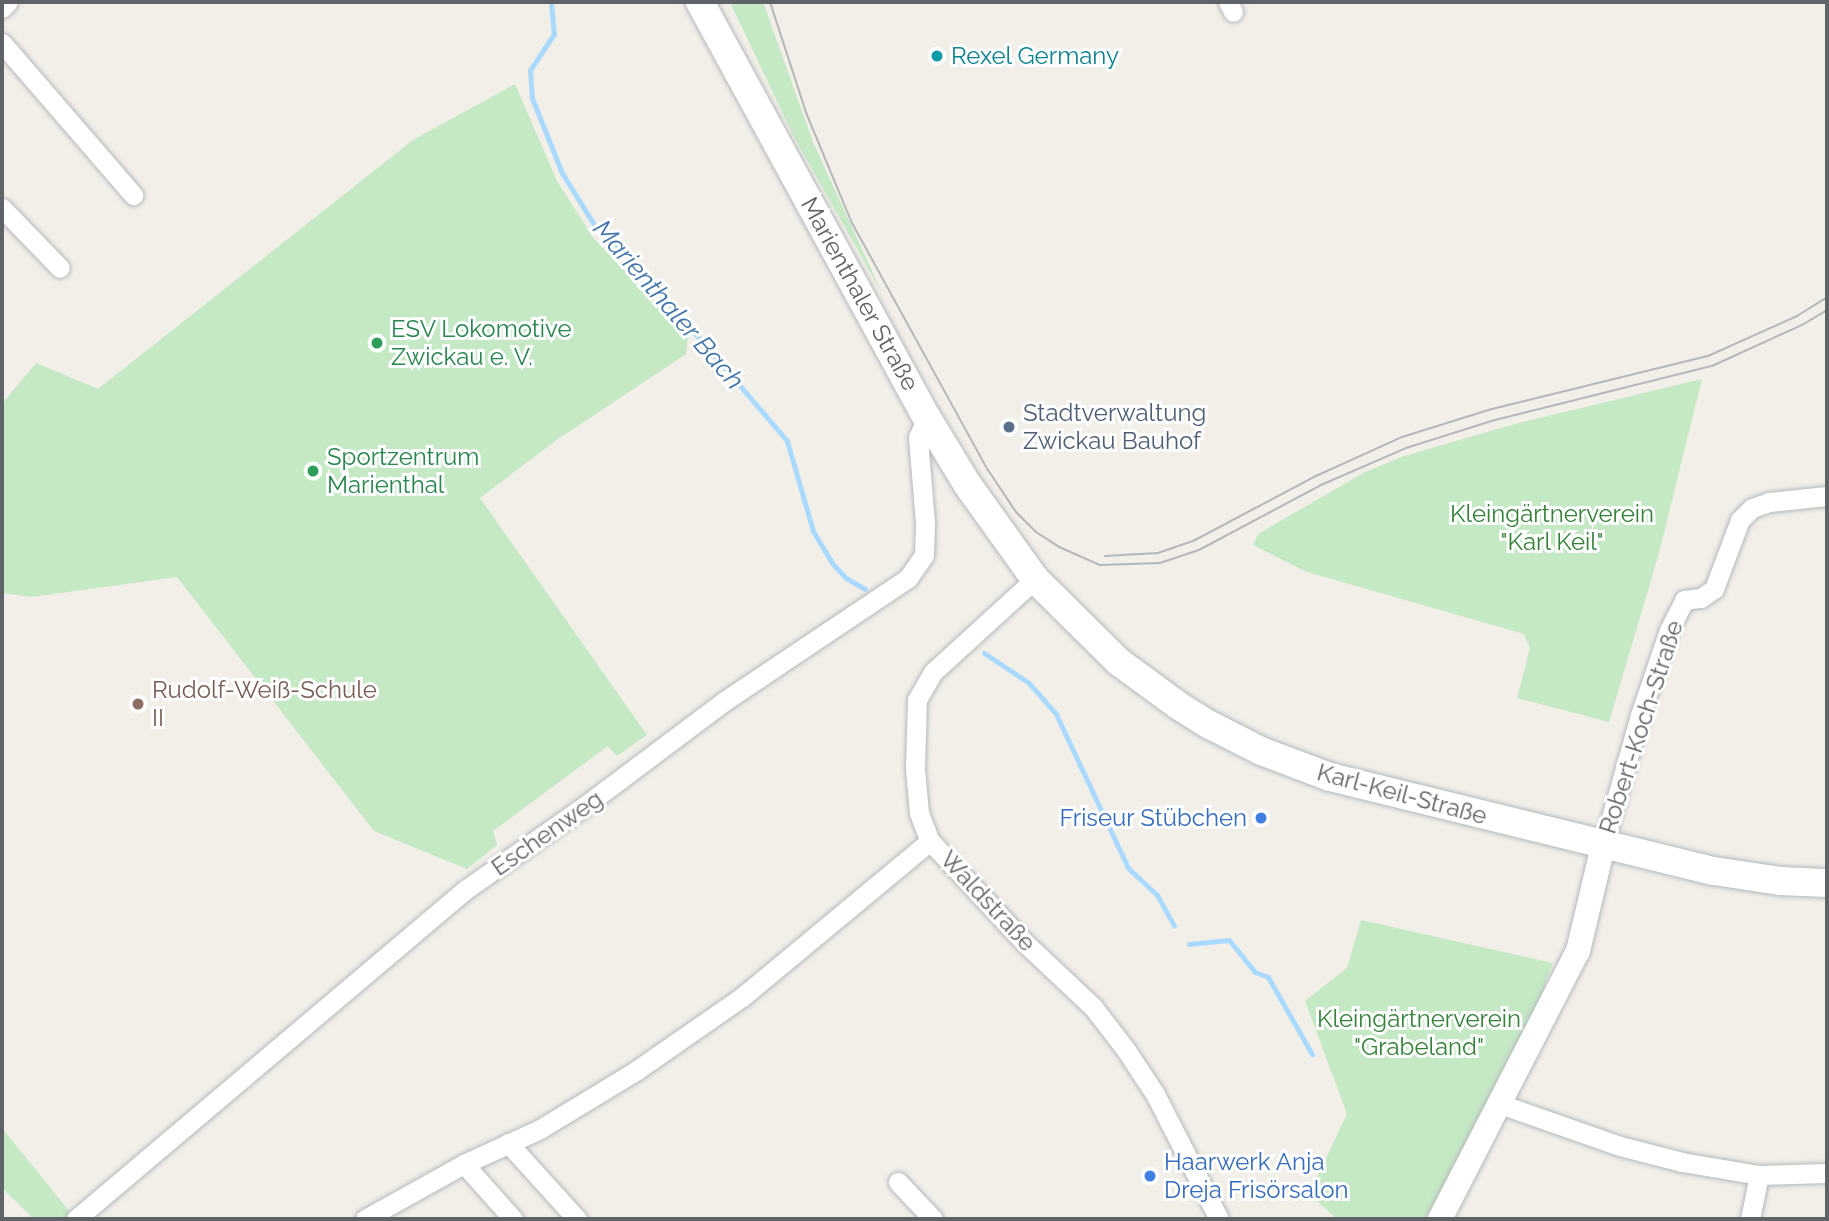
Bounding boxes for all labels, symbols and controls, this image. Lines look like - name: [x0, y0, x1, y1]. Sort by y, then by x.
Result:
- place label: Rexel Germany: [951, 42, 1120, 70]
- marker: Rexel Germany: [929, 48, 945, 64]
- street label: Marienthaler Straße: [795, 192, 925, 396]
- water label: Marienthaler Bach: [586, 214, 750, 396]
- place label: ESV Lokomotive Zwickau e. V.: [391, 315, 572, 371]
- marker: ESV Lokomotive Zwickau e. V.: [369, 335, 385, 351]
- place label: Stadtverwaltung Zwickau Bauhof: [1023, 399, 1206, 455]
- marker: Stadtverwaltung Zwickau Bauhof: [1001, 419, 1017, 435]
- place label: Sportzentrum Marienthal: [327, 443, 479, 499]
- marker: Sportzentrum Marienthal: [305, 463, 321, 479]
- park label: Kleingärtnerverein "Karl Keil": [1450, 500, 1654, 556]
- street label: Robert-Koch-Straße: [1593, 617, 1689, 837]
- place label: Rudolf-Weiß-Schule II: [152, 676, 377, 732]
- marker: Rudolf-Weiß-Schule II: [130, 696, 146, 712]
- street label: Karl-Keil-Straße: [1314, 757, 1490, 831]
- street label: Eschenweg: [486, 784, 608, 882]
- place label: Friseur Stübchen: [1059, 804, 1247, 832]
- marker: Friseur Stübchen: [1253, 810, 1269, 826]
- street label: Waldstraße: [934, 845, 1042, 957]
- park label: Kleingärtnerverein "Grabeland": [1317, 1005, 1521, 1061]
- place label: Haarwerk Anja Dreja Frisörsalon: [1164, 1148, 1349, 1204]
- marker: Haarwerk Anja Dreja Frisörsalon: [1142, 1168, 1158, 1184]

